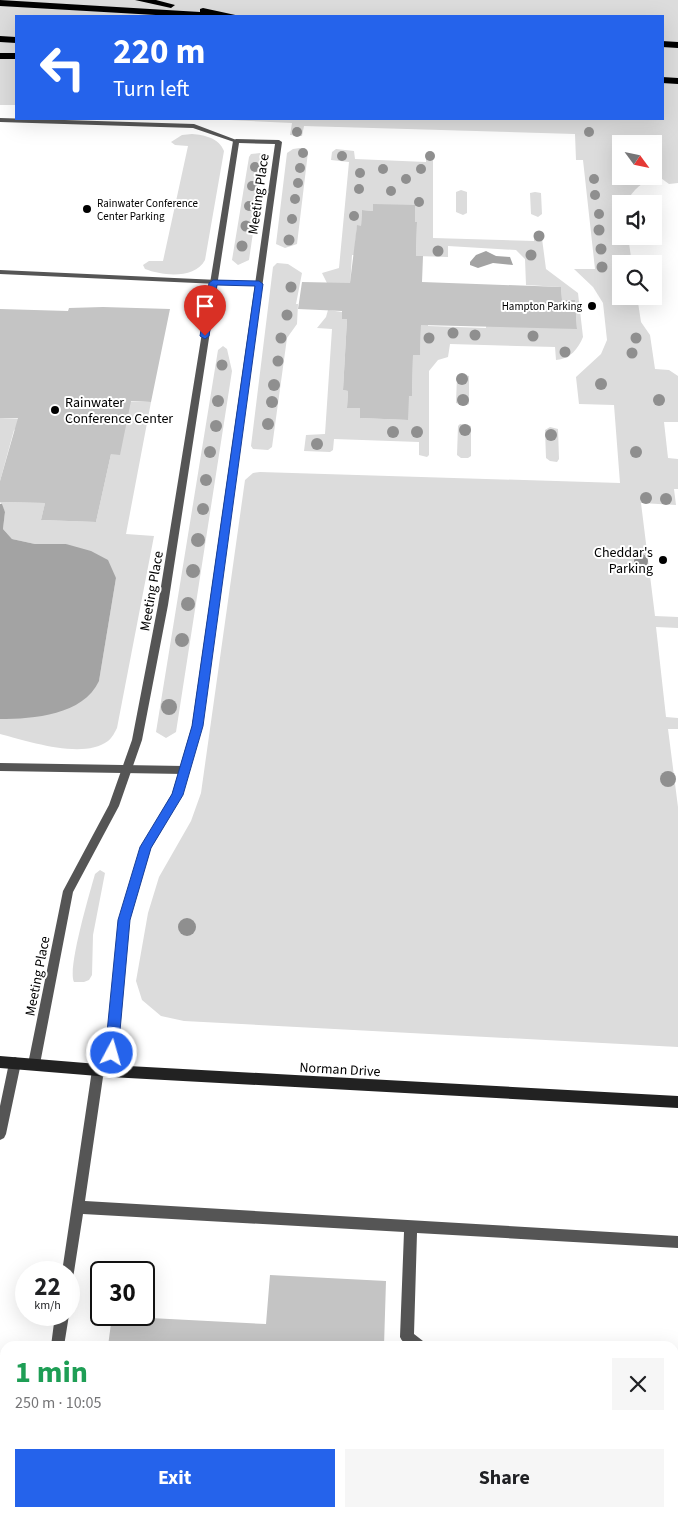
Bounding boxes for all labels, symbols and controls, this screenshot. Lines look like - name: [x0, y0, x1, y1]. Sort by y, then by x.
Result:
- text: 220 m: [113, 27, 205, 77]
- icon: left: [30, 35, 95, 100]
- text: Turn left: [113, 73, 189, 105]
- north arrow: [612, 135, 662, 185]
- map controls: [612, 135, 662, 305]
- street label: Meeting Place: [243, 152, 275, 236]
- button: sound: [612, 195, 662, 245]
- place label: Rainwater Conference Center Parking: [97, 196, 198, 224]
- marker: Rainwater Conference Center Parking: [81, 203, 93, 215]
- button: search: [612, 255, 662, 305]
- pin: [184, 285, 226, 336]
- icon: arrive: [191, 292, 219, 320]
- place label: Hampton Parking: [502, 299, 582, 314]
- marker: Hampton Parking: [586, 300, 598, 312]
- place label: Rainwater Conference Center: [65, 393, 173, 429]
- marker: Rainwater Conference Center: [49, 404, 61, 416]
- place label: Cheddar's Parking: [594, 543, 653, 579]
- street label: Meeting Place: [135, 549, 169, 633]
- marker: Cheddar's Parking: [657, 554, 669, 566]
- street label: Meeting Place: [20, 934, 56, 1018]
- position arrow: [85, 1026, 137, 1078]
- street label: Norman Drive: [299, 1058, 381, 1082]
- speed limit sign: 30: [90, 1261, 155, 1326]
- text: 22: [34, 1269, 61, 1305]
- text: km/h: [34, 1297, 61, 1314]
- text: 1 min: [15, 1351, 88, 1394]
- button: close: [612, 1358, 664, 1410]
- text: 250 m · 10:05: [15, 1392, 102, 1414]
- button: Exit: [15, 1449, 335, 1507]
- button: Share: [345, 1449, 664, 1507]

